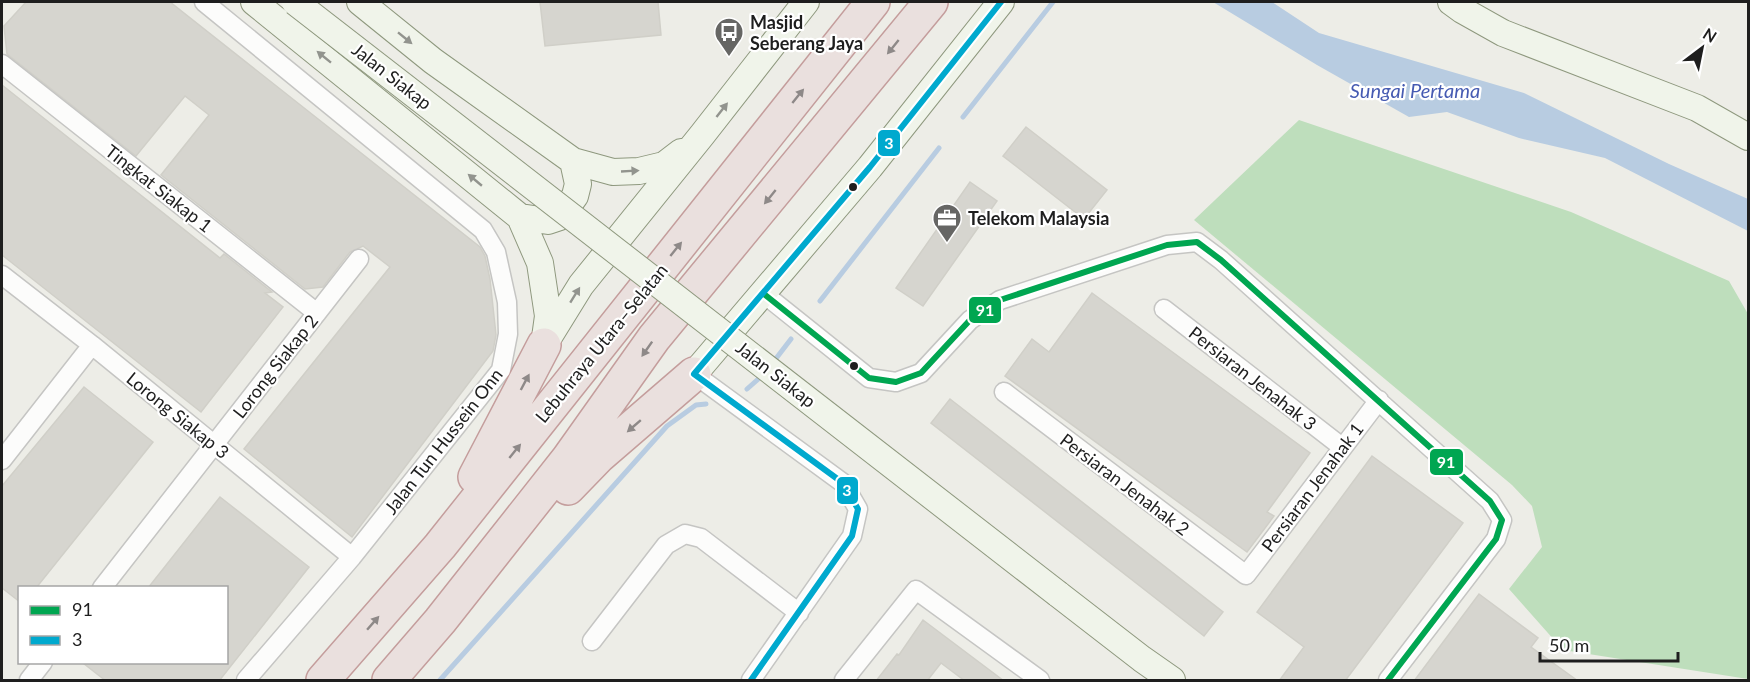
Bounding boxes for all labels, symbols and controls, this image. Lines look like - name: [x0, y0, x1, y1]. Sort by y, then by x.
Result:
- place label: Masjid Seberang Jaya: [750, 11, 863, 54]
- bus stop icon: Masjid Seberang Jaya: [713, 16, 745, 58]
- north arrow: [1672, 18, 1732, 78]
- text: N: [1700, 24, 1720, 46]
- one-way arrow: [397, 32, 413, 45]
- street label: Jalan Siakap: [348, 38, 436, 114]
- one-way arrow: [887, 39, 900, 55]
- one-way arrow: [316, 52, 331, 64]
- water label: Sungai Pertama: [1350, 78, 1480, 102]
- one-way arrow: [791, 88, 804, 104]
- one-way arrow: [716, 102, 729, 118]
- line badge: 3: [877, 129, 901, 157]
- text: 3: [884, 133, 894, 152]
- street label: Tingkat Siakap 1: [101, 139, 217, 237]
- one-way arrow: [621, 166, 640, 175]
- one-way arrow: [467, 173, 483, 186]
- unlabelled marker: [847, 181, 859, 193]
- one-way arrow: [764, 190, 776, 205]
- office icon: Telekom Malaysia: [931, 202, 963, 244]
- place label: Telekom Malaysia: [968, 207, 1109, 229]
- one-way arrow: [670, 241, 683, 257]
- street label: Lebuhraya Utara–Selatan: [530, 259, 672, 427]
- one-way arrow: [569, 287, 580, 303]
- line badge: 91: [968, 296, 1002, 324]
- text: 91: [976, 300, 994, 319]
- street label: Lorong Siakap 2: [228, 310, 322, 422]
- street label: Persiaran Jenahak 3: [1185, 321, 1321, 435]
- street label: Jalan Siakap: [732, 336, 820, 412]
- one-way arrow: [641, 340, 653, 356]
- unlabelled marker: [848, 360, 860, 372]
- street label: Jalan Tun Hussein Onn: [379, 364, 507, 518]
- street label: Lorong Siakap 3: [122, 367, 234, 463]
- one-way arrow: [520, 373, 530, 390]
- street label: Persiaran Jenahak 1: [1256, 418, 1368, 556]
- one-way arrow: [626, 419, 642, 432]
- street label: Persiaran Jenahak 2: [1056, 428, 1194, 540]
- one-way arrow: [509, 443, 521, 458]
- line badge: 91: [1429, 448, 1464, 476]
- text: 91: [1437, 452, 1455, 471]
- line badge: 3: [836, 476, 859, 505]
- text: 3: [842, 480, 852, 499]
- legend: [18, 586, 228, 664]
- text: 91: [72, 598, 93, 620]
- one-way arrow: [366, 616, 379, 631]
- scale bar: [1540, 625, 1678, 663]
- text: 3: [72, 628, 82, 650]
- text: 50 m: [1549, 634, 1589, 656]

